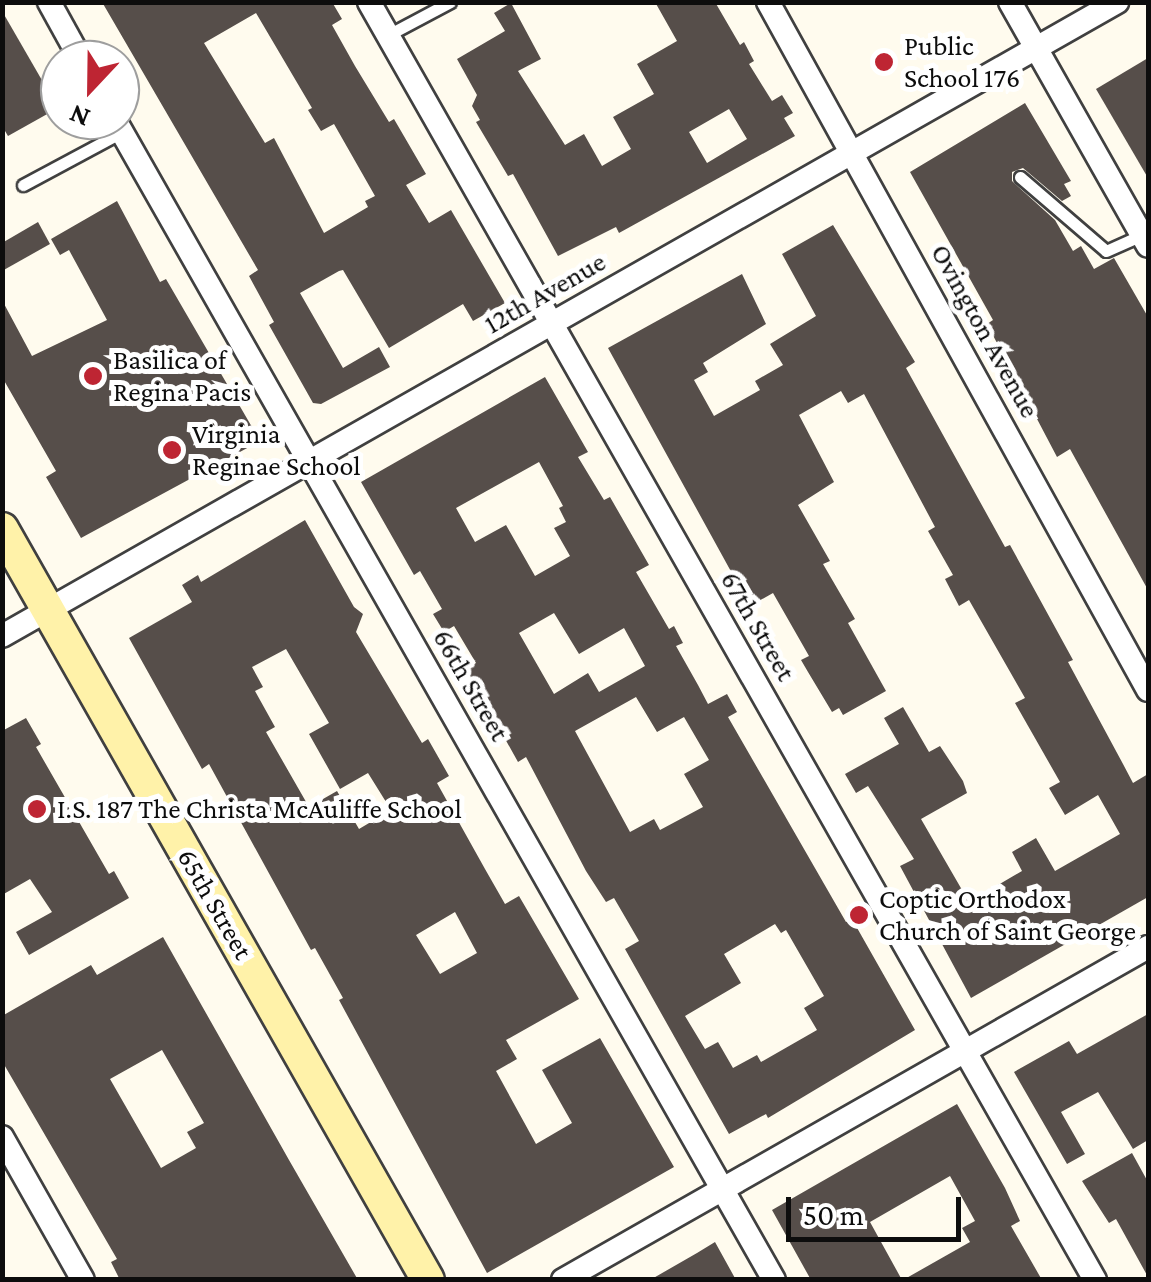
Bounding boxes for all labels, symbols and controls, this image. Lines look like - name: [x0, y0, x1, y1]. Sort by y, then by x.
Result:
- place label: Public School 176: [904, 29, 1020, 95]
- north arrow: [40, 40, 140, 140]
- marker: Public School 176: [873, 51, 895, 73]
- text: N: [65, 98, 94, 134]
- street label: Ovington Avenue: [923, 238, 1047, 424]
- street label: 12th Avenue: [478, 245, 612, 341]
- place label: Basilica of Regina Pacis: [113, 343, 251, 409]
- marker: Basilica of Regina Pacis: [82, 365, 104, 387]
- place label: Virginia Reginae School: [192, 417, 361, 483]
- marker: Virginia Reginae School: [161, 439, 183, 461]
- street label: 67th Street: [713, 565, 803, 687]
- street label: 66th Street: [426, 623, 516, 747]
- place label: I.S. 187 The Christa McAuliffe School: [57, 792, 462, 826]
- marker: I.S. 187 The Christa McAuliffe School: [26, 798, 48, 820]
- street label: 65th Street: [170, 843, 260, 965]
- place label: Coptic Orthodox Church of Saint George: [879, 882, 1136, 948]
- marker: Coptic Orthodox Church of Saint George: [848, 904, 870, 926]
- scale bar: [791, 1177, 966, 1239]
- text: 50 m: [803, 1198, 864, 1231]

